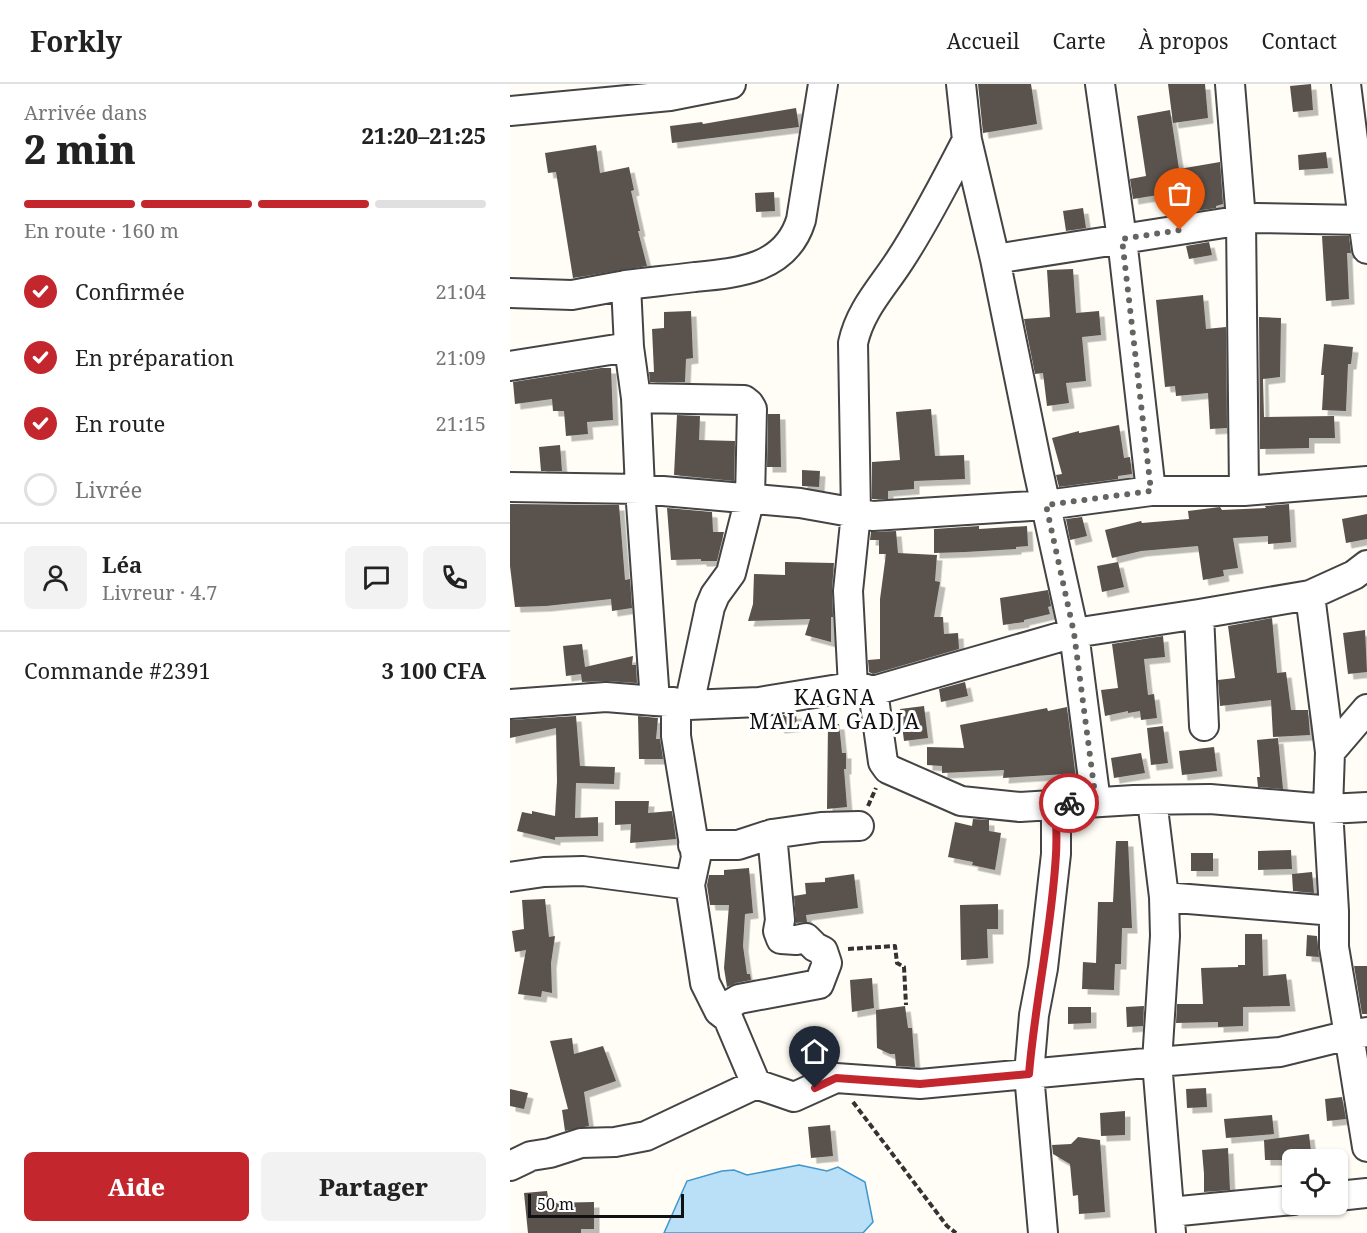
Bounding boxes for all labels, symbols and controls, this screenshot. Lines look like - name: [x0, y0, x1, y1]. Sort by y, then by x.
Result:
- text: Forkly: [30, 22, 122, 60]
- text: Accueil: [947, 27, 1020, 55]
- text: Carte: [1053, 27, 1106, 55]
- text: À propos: [1139, 27, 1229, 55]
- text: Contact: [1262, 27, 1337, 55]
- text: Arrivée dans: [24, 99, 147, 126]
- text: 21:20–21:25: [362, 120, 486, 150]
- text: 2 min: [24, 122, 136, 175]
- pin: [1154, 168, 1205, 230]
- icon: bag: [1163, 177, 1196, 210]
- text: En route · 160 m: [24, 217, 179, 244]
- icon: check: [24, 275, 57, 308]
- text: Confirmée: [75, 276, 185, 306]
- text: 21:04: [436, 278, 486, 305]
- icon: check: [24, 341, 57, 374]
- text: En préparation: [75, 342, 234, 372]
- text: 21:09: [436, 344, 486, 371]
- icon: check: [24, 407, 57, 440]
- text: En route: [75, 408, 165, 438]
- text: 21:15: [436, 410, 486, 437]
- text: Livrée: [75, 474, 142, 504]
- button: person: [24, 546, 87, 609]
- button: chat: [345, 546, 408, 609]
- button: phone: [423, 546, 486, 609]
- text: Léa: [102, 549, 142, 579]
- text: Livreur · 4.7: [102, 579, 217, 606]
- text: Commande #2391: [24, 655, 211, 685]
- text: 3 100 CFA: [381, 655, 486, 685]
- district label: KAGNA MALAM GADJA: [749, 683, 921, 735]
- courier: [1039, 773, 1099, 833]
- icon: bike: [1053, 787, 1086, 820]
- pin: [789, 1026, 840, 1088]
- icon: home: [798, 1035, 831, 1068]
- map controls: [1282, 1149, 1348, 1215]
- button: locate: [1282, 1149, 1348, 1215]
- button: Aide: [24, 1152, 249, 1221]
- button: Partager: [261, 1152, 486, 1221]
- scale bar: [528, 1191, 684, 1218]
- text: 50 m: [537, 1193, 574, 1215]

